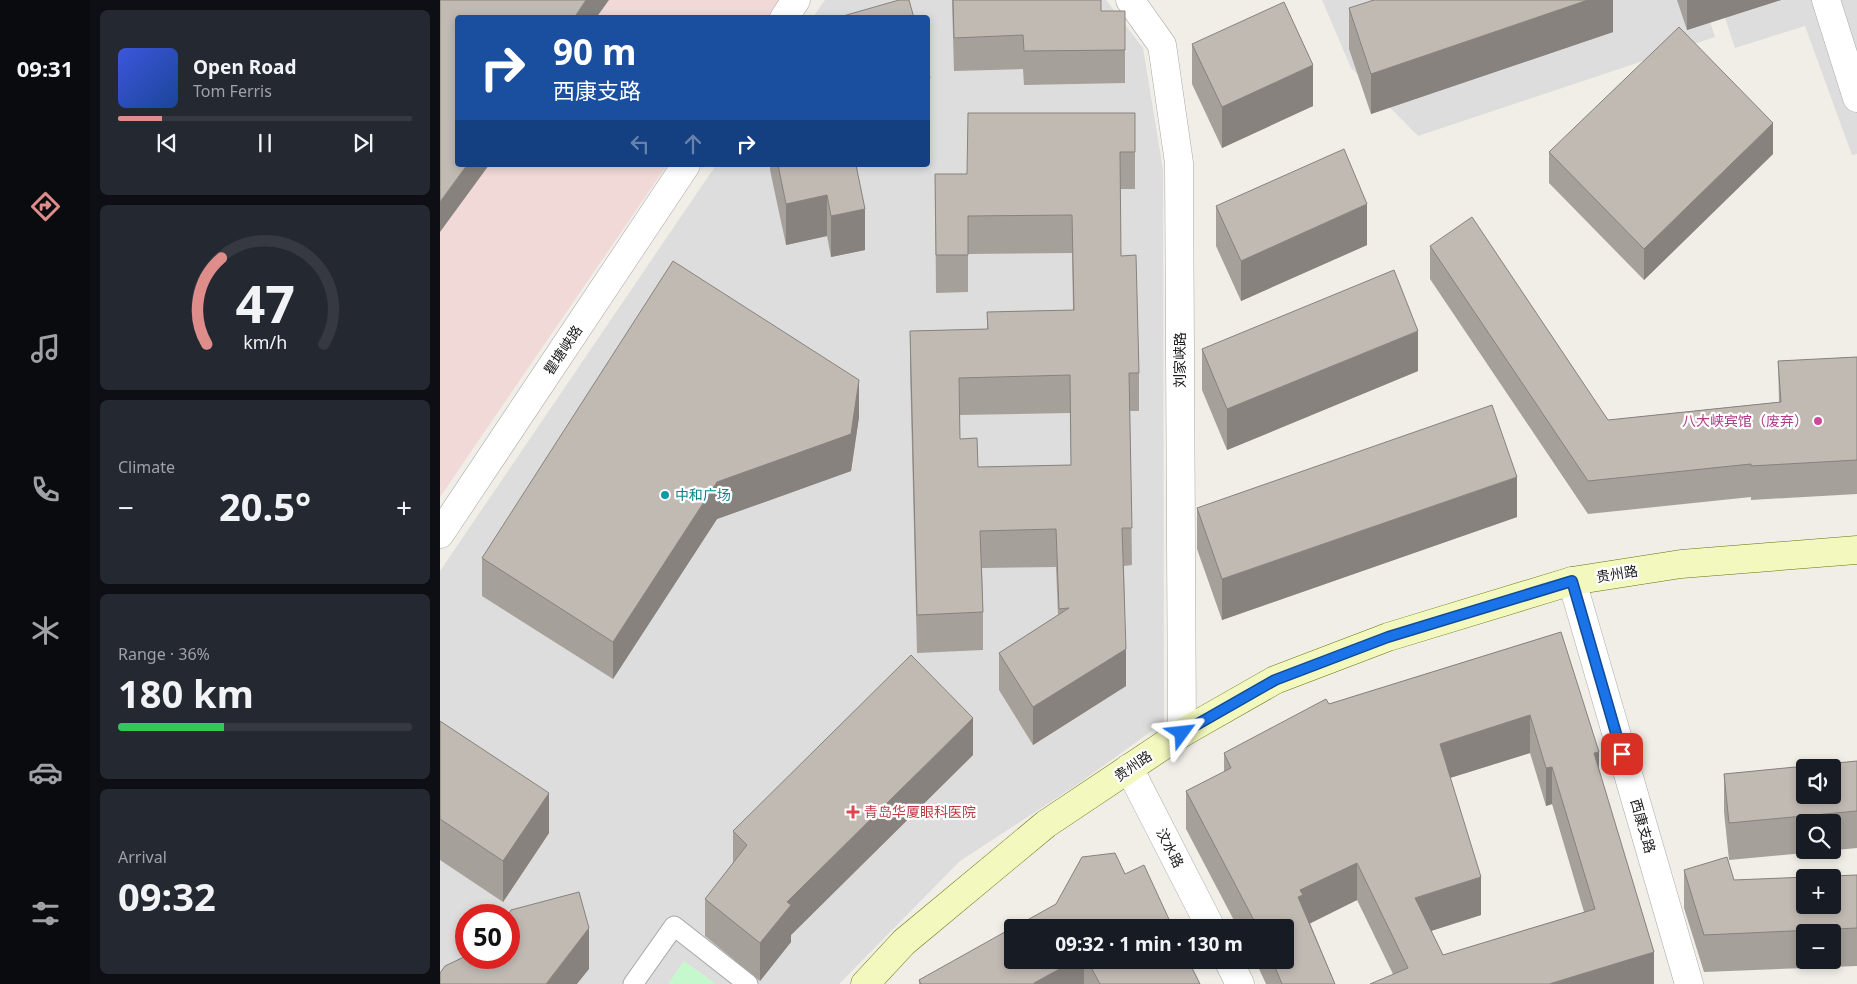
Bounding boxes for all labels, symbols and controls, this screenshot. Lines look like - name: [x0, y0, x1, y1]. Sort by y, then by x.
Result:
- text: 90 m: [553, 28, 636, 75]
- icon: right: [470, 35, 535, 100]
- text: 09:31: [17, 53, 73, 83]
- text: Open Road: [193, 54, 296, 80]
- text: 西康支路: [553, 75, 641, 105]
- text: Tom Ferris: [193, 80, 272, 102]
- icon: previous: [153, 129, 181, 157]
- icon: pause: [251, 129, 279, 157]
- icon: next: [349, 129, 377, 157]
- icon: left: [626, 130, 654, 158]
- icon: ahead: [679, 130, 707, 158]
- icon: right: [732, 130, 760, 158]
- icon: directions: [28, 189, 63, 224]
- text: 47: [235, 267, 295, 338]
- street label: 瞿塘峡路: [539, 321, 586, 378]
- text: km/h: [243, 330, 287, 354]
- icon: music: [28, 331, 63, 366]
- street label: 刘家峡路: [1170, 332, 1189, 388]
- place label: 八大峡宾馆（废弃）: [1682, 411, 1808, 430]
- marker: 八大峡宾馆（废弃）: [1812, 415, 1824, 427]
- text: Climate: [118, 456, 175, 478]
- icon: phone: [28, 472, 63, 507]
- text: 20.5°: [219, 480, 311, 532]
- place label: 中和广场: [675, 485, 731, 504]
- text: −: [118, 488, 134, 526]
- text: +: [396, 488, 412, 526]
- marker: 中和广场: [659, 489, 671, 501]
- street label: 贵州路: [1595, 561, 1639, 586]
- icon: climate: [28, 613, 63, 648]
- text: Range · 36%: [118, 643, 210, 665]
- text: 180 km: [118, 667, 254, 719]
- position arrow: [1155, 706, 1207, 758]
- pin: [1601, 733, 1643, 775]
- icon: arrive: [1608, 740, 1636, 768]
- street label: 贵州路: [1110, 746, 1155, 785]
- icon: car: [28, 755, 63, 790]
- map controls: [1796, 759, 1841, 969]
- button: sound: [1796, 759, 1841, 804]
- street label: 西康支路: [1627, 796, 1660, 855]
- place label: 青岛华厦眼科医院: [864, 802, 976, 821]
- marker: 青岛华厦眼科医院: [846, 805, 860, 819]
- button: search: [1796, 814, 1841, 859]
- street label: 汶水路: [1152, 825, 1188, 871]
- text: Arrival: [118, 846, 167, 868]
- button: +: [1796, 869, 1841, 914]
- text: 09:32: [118, 870, 216, 922]
- icon: filters: [28, 896, 63, 931]
- speed limit sign: 50: [455, 904, 520, 969]
- button: −: [1796, 924, 1841, 969]
- text: 09:32 · 1 min · 130 m: [1055, 931, 1243, 957]

